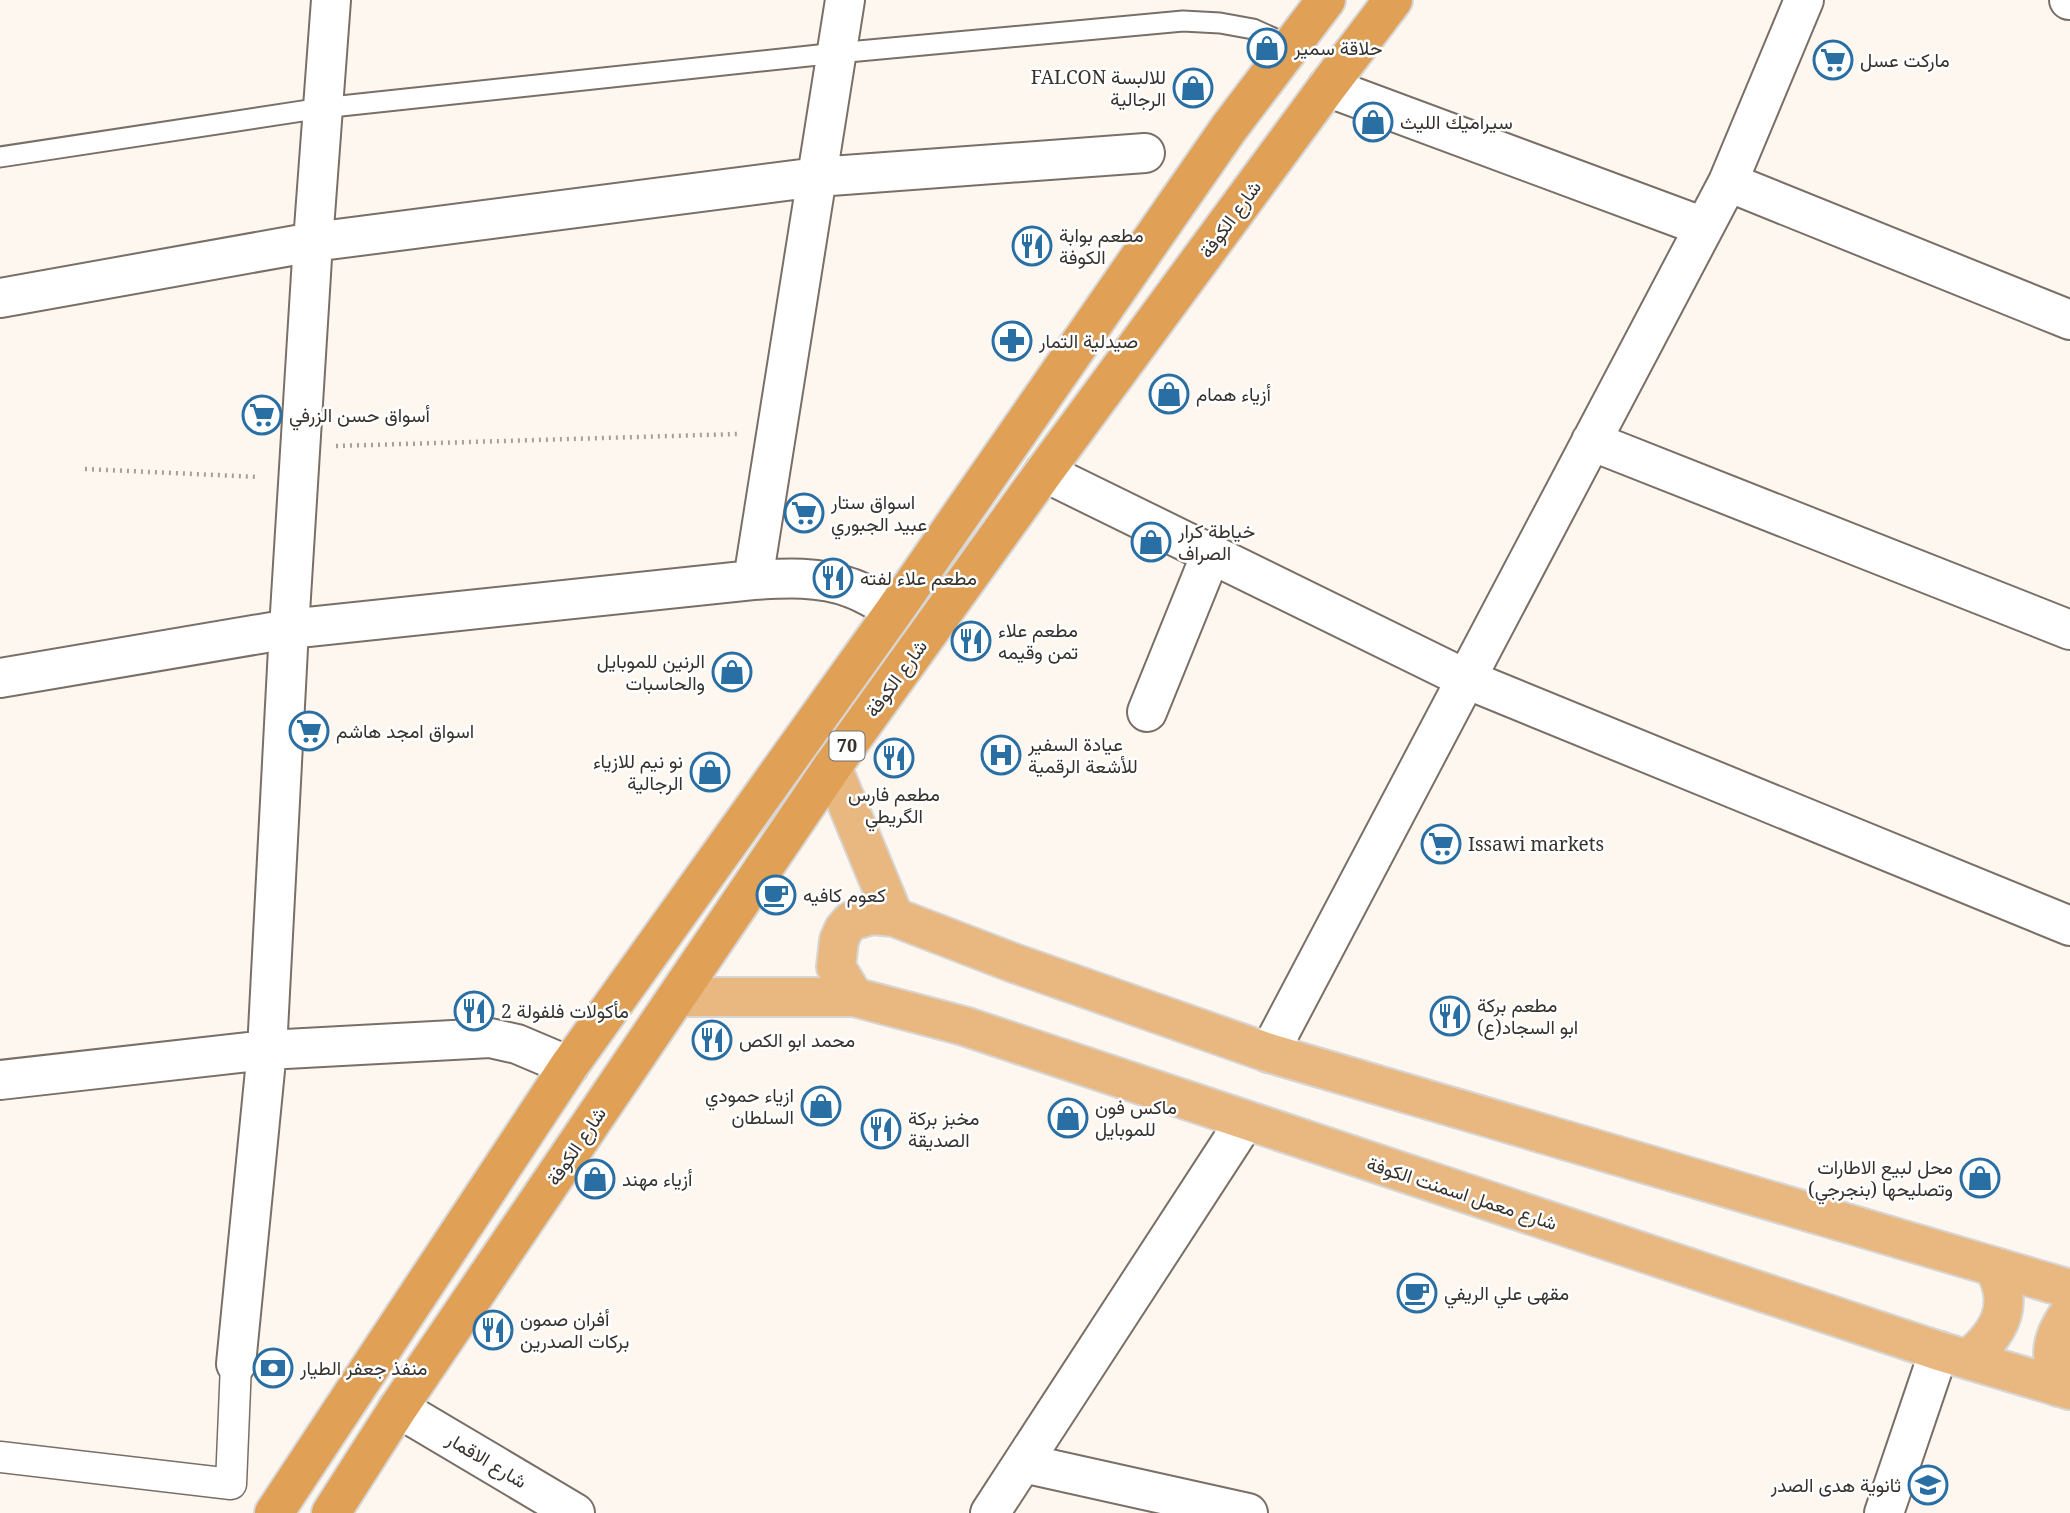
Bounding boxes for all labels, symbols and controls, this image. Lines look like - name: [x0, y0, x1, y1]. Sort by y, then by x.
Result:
- shop icon: حلاقة سمير: [1246, 27, 1288, 69]
- place label: حلاقة سمير: [1293, 35, 1382, 61]
- supermarket icon: ماركت عسل: [1812, 39, 1854, 81]
- place label: ماركت عسل: [1860, 47, 1950, 73]
- place label: FALCON للالبسة الرجالية: [1031, 64, 1166, 112]
- shop icon: FALCON للالبسة الرجالية: [1172, 67, 1214, 109]
- shop icon: سيراميك الليث: [1352, 101, 1394, 143]
- place label: سيراميك الليث: [1400, 109, 1513, 135]
- street label: شارع الكوفة: [1193, 175, 1267, 263]
- place label: مطعم بوابة الكوفة: [1059, 222, 1144, 270]
- restaurant icon: مطعم بوابة الكوفة: [1011, 225, 1053, 267]
- pharmacy icon: صيدلية التمار: [991, 320, 1033, 362]
- place label: صيدلية التمار: [1038, 328, 1138, 354]
- shop icon: أزياء همام: [1148, 373, 1190, 415]
- place label: أزياء همام: [1196, 381, 1271, 407]
- supermarket icon: أسواق حسن الزرفي: [241, 394, 283, 436]
- place label: أسواق حسن الزرفي: [289, 402, 430, 431]
- place label: اسواق ستار عبيد الجبوري: [830, 489, 927, 540]
- supermarket icon: اسواق ستار عبيد الجبوري: [783, 492, 825, 534]
- place label: خياطة كرار الصراف: [1177, 518, 1255, 566]
- shop icon: خياطة كرار الصراف: [1130, 521, 1172, 563]
- restaurant icon: مطعم علاء لفته: [812, 557, 854, 599]
- place label: مطعم علاء لفته: [860, 565, 977, 591]
- place label: مطعم علاء تمن وقيمه: [998, 617, 1078, 665]
- restaurant icon: مطعم علاء تمن وقيمه: [950, 620, 992, 662]
- street label: شارع الكوفة: [859, 634, 933, 722]
- place label: الرنين للموبايل والحاسبات: [597, 648, 705, 696]
- shop icon: الرنين للموبايل والحاسبات: [711, 651, 753, 693]
- supermarket icon: اسواق امجد هاشم: [288, 710, 330, 752]
- place label: اسواق امجد هاشم: [336, 718, 474, 744]
- place label: عيادة السفير للأشعة الرقمية: [1027, 731, 1138, 779]
- road number: 70: [830, 732, 864, 760]
- hospital icon: عيادة السفير للأشعة الرقمية: [980, 734, 1022, 776]
- restaurant icon: مطعم فارس الگريطي: [873, 737, 915, 779]
- place label: نو نيم للازياء الرجالية: [593, 748, 683, 796]
- shop icon: نو نيم للازياء الرجالية: [689, 751, 731, 793]
- place label: مطعم فارس الگريطي: [848, 781, 940, 832]
- supermarket icon: Issawi markets: [1420, 823, 1462, 865]
- place label: Issawi markets: [1468, 831, 1604, 857]
- cafe icon: كعوم كافيه: [755, 874, 797, 916]
- place label: كعوم كافيه: [803, 882, 886, 908]
- restaurant icon: مأكولات فلفولة 2: [453, 990, 495, 1032]
- place label: مطعم بركة ابو السجاد(ع): [1477, 992, 1578, 1040]
- restaurant icon: مطعم بركة ابو السجاد(ع): [1429, 995, 1471, 1037]
- place label: مأكولات فلفولة 2: [501, 998, 629, 1024]
- restaurant icon: محمد ابو الكص: [691, 1019, 733, 1061]
- place label: محمد ابو الكص: [739, 1027, 855, 1053]
- place label: ازياء حمودي السلطان: [705, 1082, 794, 1130]
- shop icon: ازياء حمودي السلطان: [800, 1085, 842, 1127]
- place label: ماكس فون للموبايل: [1095, 1094, 1177, 1142]
- shop icon: ماكس فون للموبايل: [1047, 1097, 1089, 1139]
- street label: شارع الكوفة: [540, 1102, 612, 1190]
- place label: مخبز بركة الصديقة: [908, 1105, 979, 1153]
- restaurant icon: مخبز بركة الصديقة: [860, 1108, 902, 1150]
- street label: شارع معمل اسمنت الكوفة: [1364, 1150, 1560, 1236]
- place label: محل لبيع الاطارات وتصليحها (بنجرجي): [1808, 1154, 1953, 1205]
- shop icon: محل لبيع الاطارات وتصليحها (بنجرجي): [1959, 1157, 2001, 1199]
- shop icon: أزياء مهند: [574, 1158, 616, 1200]
- place label: أزياء مهند: [622, 1166, 693, 1192]
- cafe icon: مقهى علي الريفي: [1396, 1272, 1438, 1314]
- place label: مقهى علي الريفي: [1444, 1280, 1569, 1309]
- place label: أفران صمون بركات الصدرين: [520, 1306, 629, 1354]
- restaurant icon: أفران صمون بركات الصدرين: [472, 1309, 514, 1351]
- bank icon: منفذ جعفر الطيار: [252, 1347, 294, 1389]
- place label: منفذ جعفر الطيار: [299, 1355, 427, 1381]
- street label: شارع الاقمار: [441, 1425, 532, 1494]
- school or university icon: ثانوية هدى الصدر: [1907, 1464, 1949, 1506]
- place label: ثانوية هدى الصدر: [1770, 1472, 1901, 1498]

